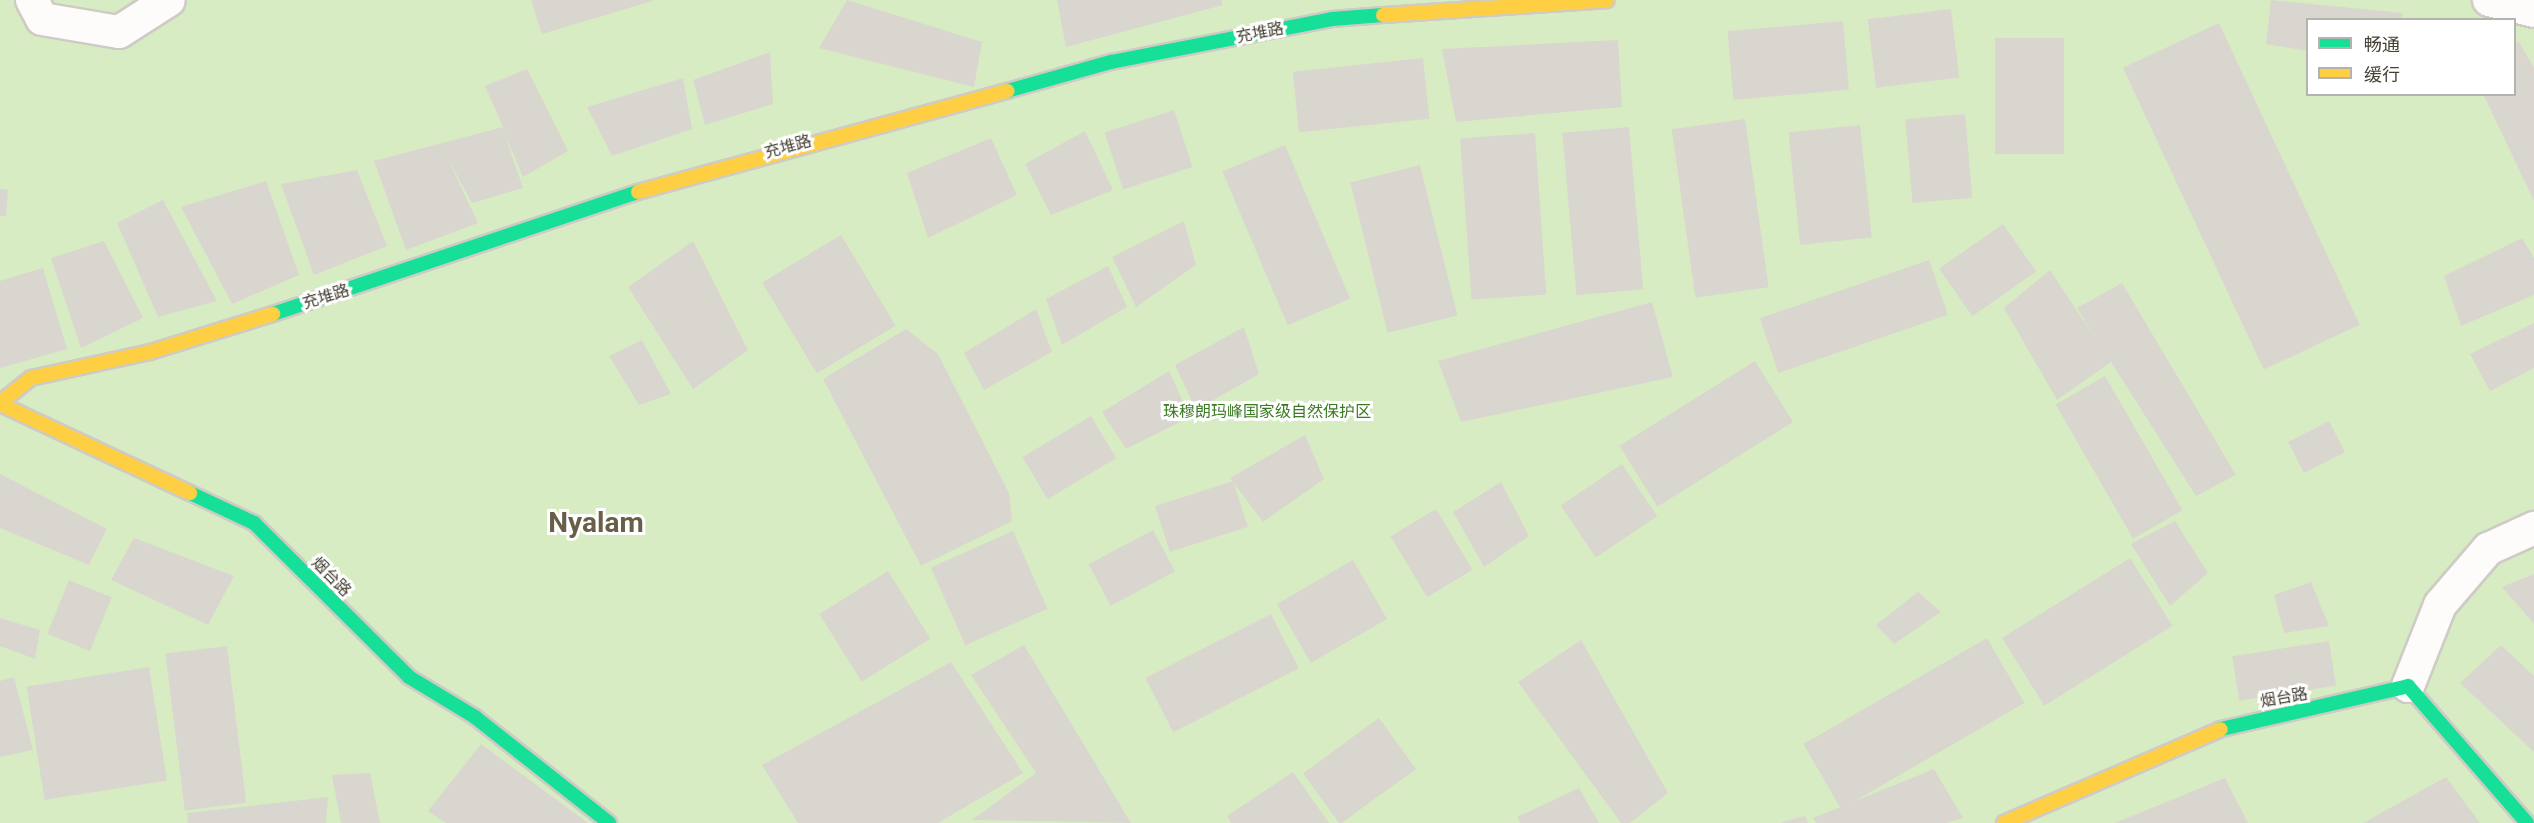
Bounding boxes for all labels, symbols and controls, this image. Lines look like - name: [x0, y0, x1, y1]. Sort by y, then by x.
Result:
- legend: [2306, 18, 2516, 96]
- street label: 充堆路: [1235, 19, 1285, 47]
- text: 畅通: [2364, 34, 2400, 55]
- text: 缓行: [2364, 64, 2400, 85]
- street label: 充堆路: [762, 132, 814, 162]
- street label: 充堆路: [300, 281, 352, 313]
- park label: 珠穆朗玛峰国家级自然保护区: [1163, 402, 1371, 422]
- district label: Nyalam: [548, 506, 644, 540]
- street label: 烟台路: [307, 553, 355, 601]
- street label: 烟台路: [2259, 684, 2309, 712]

